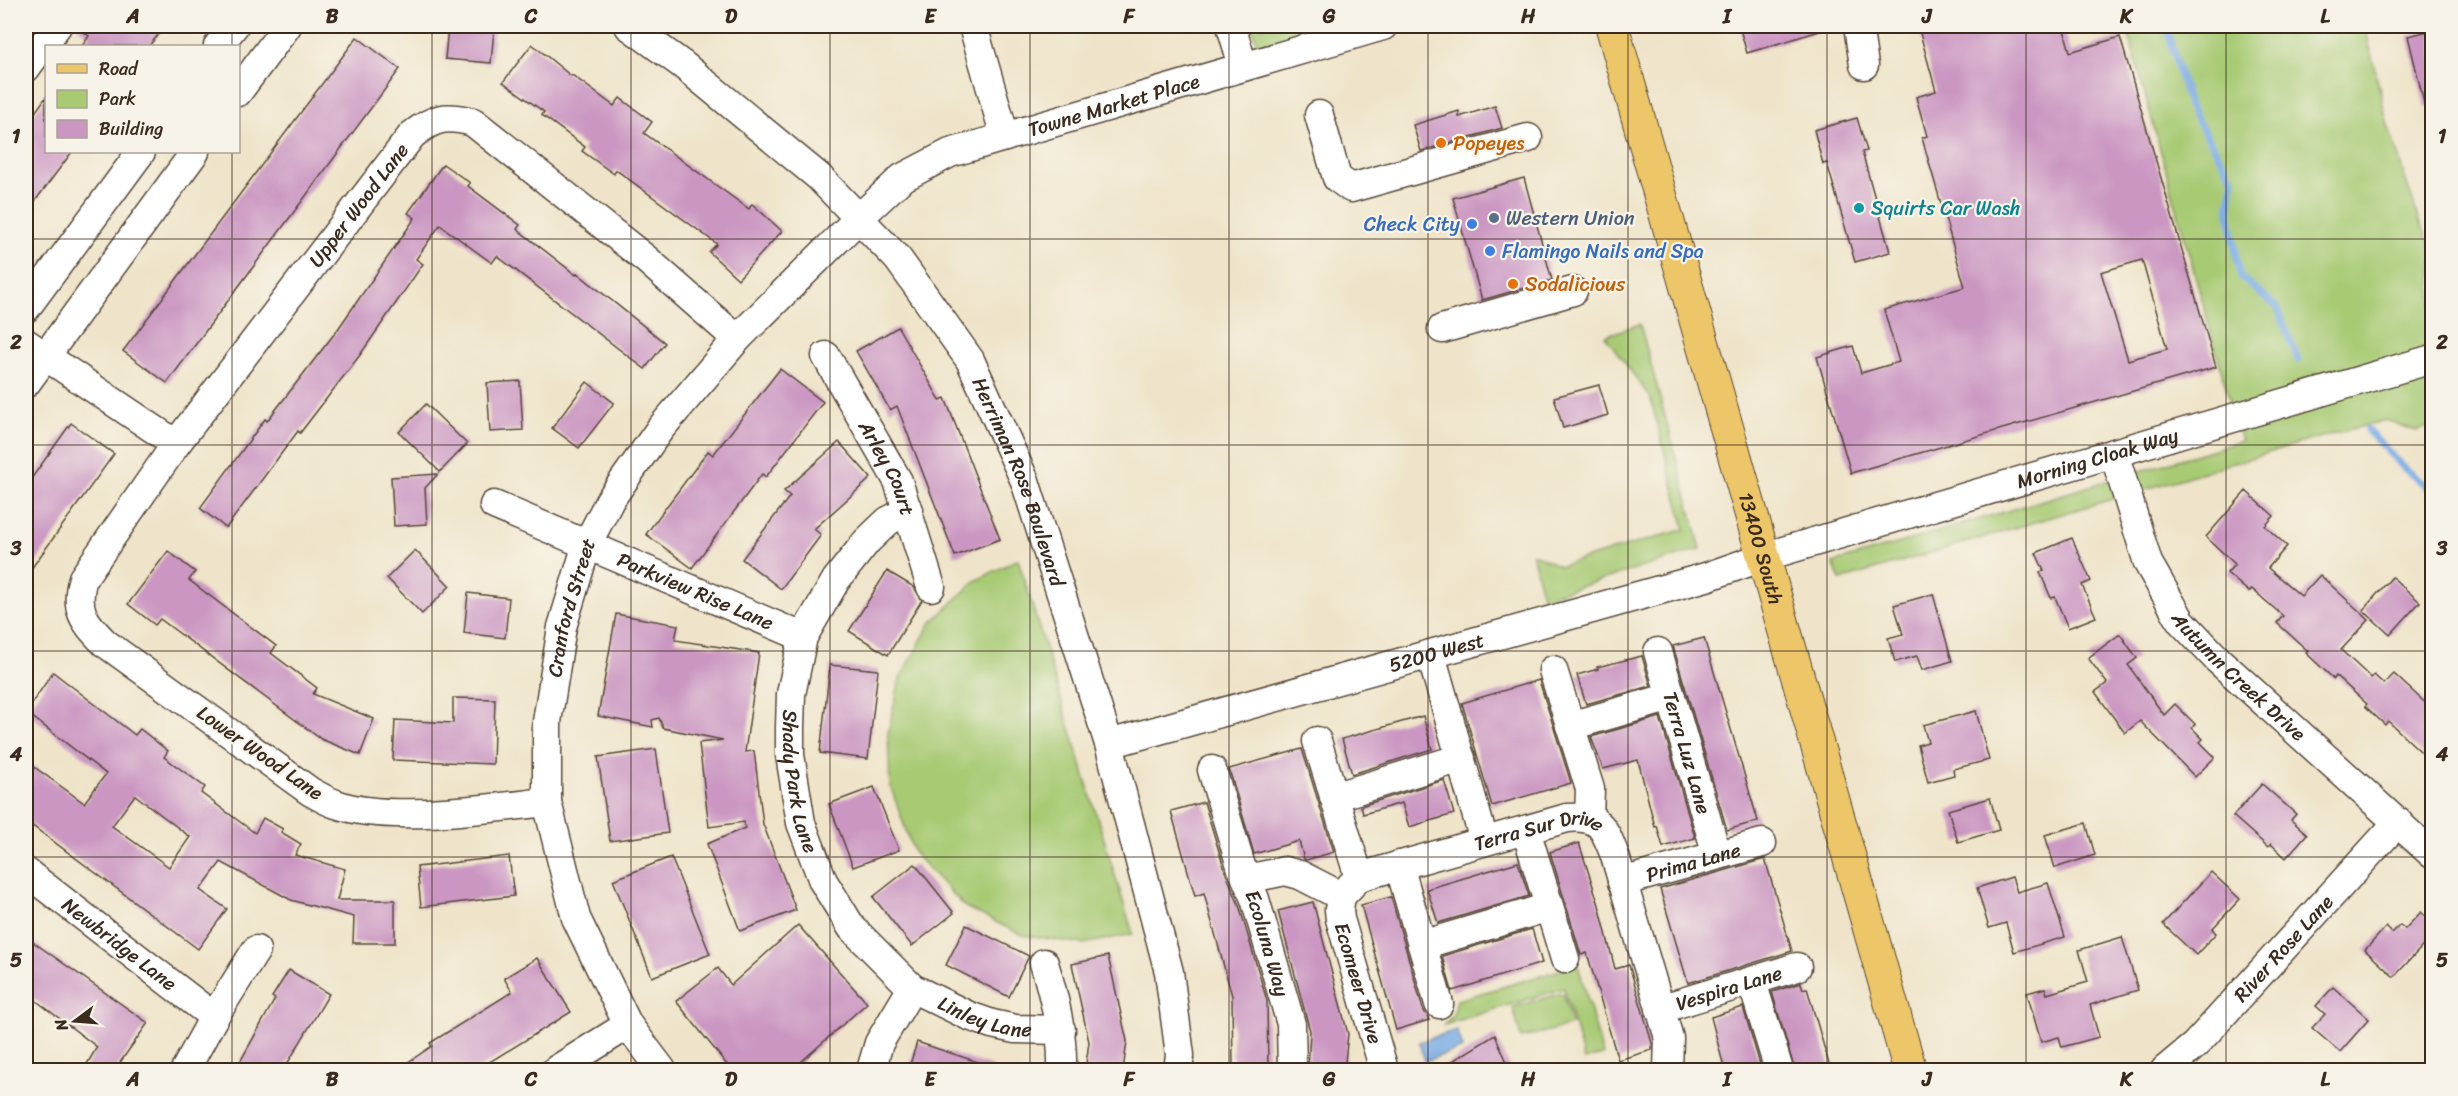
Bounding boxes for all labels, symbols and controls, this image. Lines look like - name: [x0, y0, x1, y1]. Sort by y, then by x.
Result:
- text: A: [125, 0, 140, 34]
- text: B: [326, 0, 339, 34]
- text: C: [524, 0, 538, 34]
- text: D: [725, 0, 738, 34]
- text: E: [924, 0, 937, 34]
- text: F: [1123, 0, 1136, 34]
- text: G: [1322, 0, 1336, 34]
- text: H: [1520, 0, 1536, 34]
- text: I: [1722, 0, 1733, 34]
- text: J: [1921, 0, 1933, 34]
- text: K: [2119, 0, 2134, 34]
- text: L: [2320, 0, 2330, 34]
- legend: [45, 45, 240, 153]
- text: Road: [99, 53, 139, 85]
- street label: Towne Market Place: [1024, 63, 1204, 147]
- text: Park: [99, 83, 136, 115]
- text: Building: [99, 113, 163, 145]
- text: 1: [12, 119, 21, 154]
- text: 1: [2438, 119, 2447, 154]
- place label: Popeyes: [1453, 126, 1525, 161]
- street label: Upper Wood Lane: [299, 135, 418, 275]
- marker: Popeyes: [1434, 136, 1448, 150]
- place label: Squirts Car Wash: [1871, 191, 2021, 226]
- place label: Western Union: [1506, 201, 1635, 236]
- marker: Squirts Car Wash: [1852, 201, 1866, 215]
- place label: Check City: [1364, 207, 1461, 242]
- marker: Western Union: [1487, 211, 1501, 225]
- marker: Check City: [1465, 217, 1479, 231]
- place label: Flamingo Nails and Spa: [1502, 234, 1704, 269]
- marker: Flamingo Nails and Spa: [1483, 244, 1497, 258]
- place label: Sodalicious: [1525, 267, 1626, 302]
- marker: Sodalicious: [1506, 277, 1520, 291]
- text: 2: [9, 325, 22, 360]
- text: 2: [2435, 325, 2448, 360]
- street label: Herriman Rose Boulevard: [962, 371, 1075, 592]
- street label: Arley Court: [848, 413, 925, 520]
- street label: Morning Cloak Way: [2012, 417, 2183, 499]
- street label: 13400 South: [1728, 488, 1794, 608]
- text: 3: [10, 531, 22, 566]
- street label: Cranford Street: [537, 531, 605, 679]
- text: 3: [2436, 531, 2448, 566]
- street label: Parkview Rise Lane: [612, 542, 779, 640]
- street label: Autumn Creek Drive: [2161, 605, 2315, 750]
- street label: 5200 West: [1385, 622, 1489, 682]
- street label: Terra Luz Lane: [1653, 687, 1722, 818]
- street label: Lower Wood Lane: [189, 696, 331, 810]
- street label: Shady Park Lane: [772, 709, 828, 858]
- text: 4: [9, 737, 23, 772]
- text: 4: [2435, 737, 2449, 772]
- street label: Terra Sur Drive: [1470, 800, 1613, 861]
- street label: Prima Lane: [1642, 832, 1745, 892]
- street label: Ecoluna Way: [1235, 884, 1300, 1001]
- street label: River Rose Lane: [2224, 886, 2342, 1010]
- street label: Newbridge Lane: [54, 888, 185, 1000]
- street label: Ecomeer Drive: [1324, 918, 1393, 1048]
- text: 5: [10, 943, 22, 978]
- text: 5: [2436, 943, 2448, 978]
- street label: Vespira Lane: [1671, 955, 1786, 1021]
- street label: Linley Lane: [932, 986, 1032, 1047]
- north arrow: [45, 991, 105, 1051]
- text: N: [45, 1015, 77, 1035]
- text: A: [125, 1062, 140, 1096]
- text: B: [326, 1062, 339, 1096]
- text: C: [524, 1062, 538, 1096]
- text: D: [725, 1062, 738, 1096]
- text: E: [924, 1062, 937, 1096]
- text: F: [1123, 1062, 1136, 1096]
- text: G: [1322, 1062, 1336, 1096]
- text: H: [1520, 1062, 1536, 1096]
- text: I: [1722, 1062, 1733, 1096]
- text: J: [1921, 1062, 1933, 1096]
- text: K: [2119, 1062, 2134, 1096]
- text: L: [2320, 1062, 2330, 1096]

